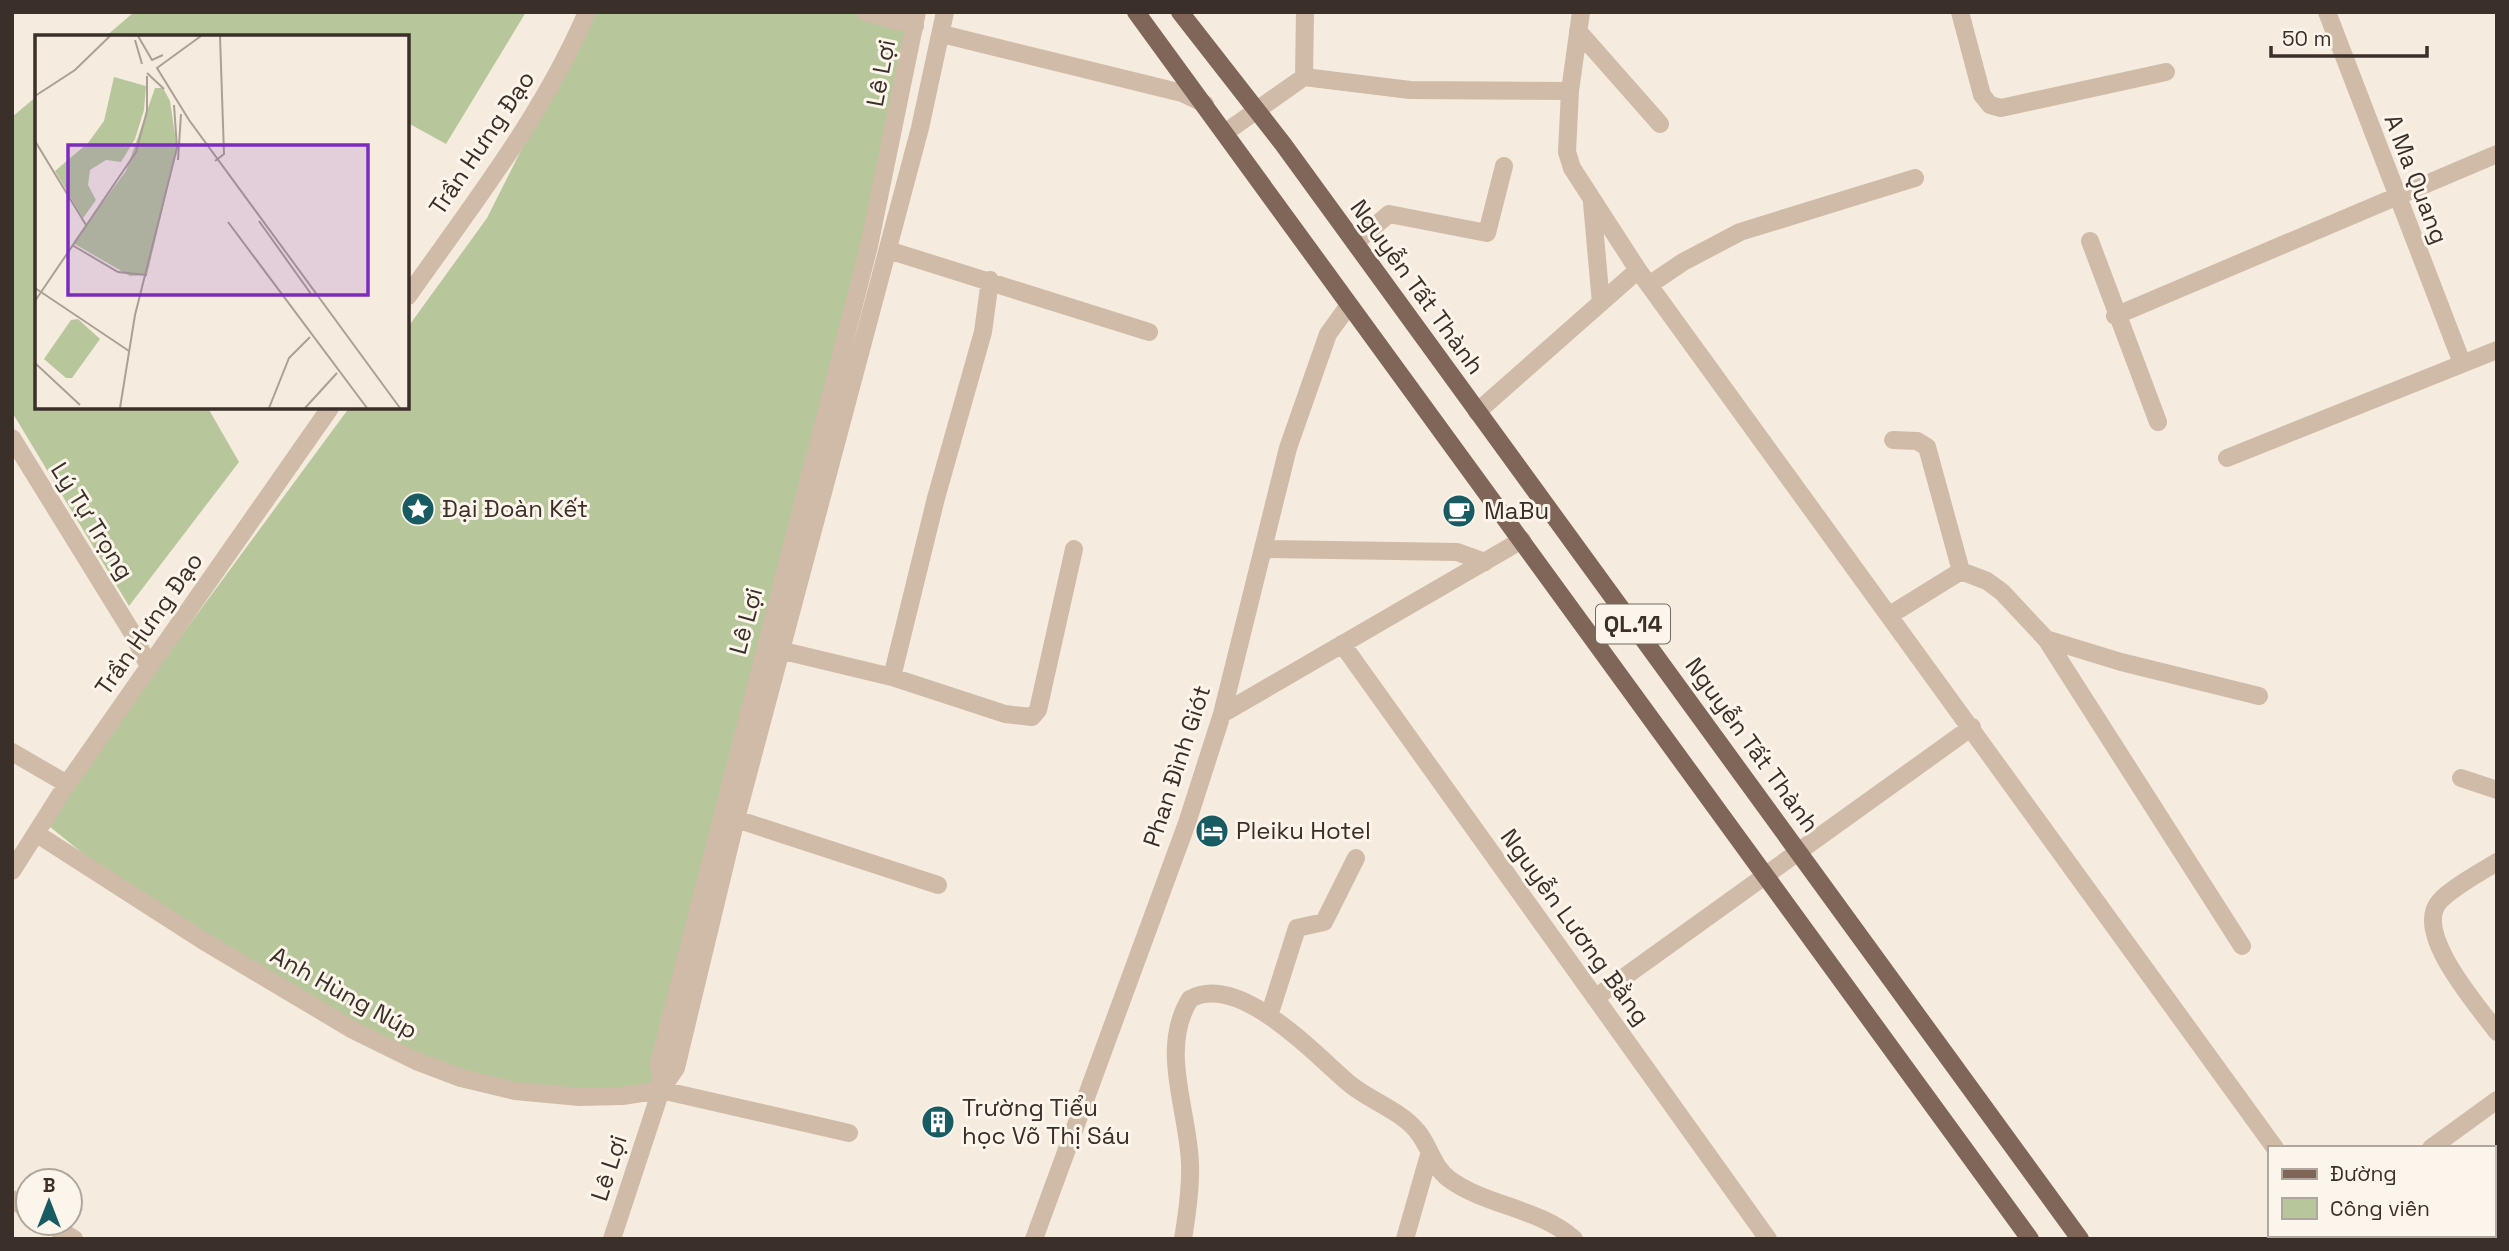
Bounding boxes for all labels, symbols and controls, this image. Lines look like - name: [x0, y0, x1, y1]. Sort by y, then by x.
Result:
- scale bar: [2271, 14, 2427, 58]
- text: 50 m: [2282, 25, 2332, 52]
- inset map: [35, 35, 410, 410]
- street label: Lê Lợi: [859, 37, 902, 109]
- street label: Trần Hưng Đạo: [422, 65, 541, 221]
- street label: A Ma Quang: [2378, 110, 2455, 248]
- street label: Nguyễn Tất Thành: [1343, 193, 1491, 380]
- street label: Lý Tự Trọng: [44, 456, 141, 585]
- place icon: Đại Đoàn Kết: [399, 490, 437, 528]
- cafe icon: MaBu: [1440, 492, 1478, 530]
- place label: Đại Đoàn Kết: [442, 493, 588, 524]
- place label: MaBu: [1484, 495, 1549, 526]
- street label: Trần Hưng Đạo: [88, 546, 209, 701]
- street label: Lê Lợi: [722, 584, 769, 657]
- road number: QL.14: [1596, 604, 1670, 644]
- street label: Nguyễn Tất Thành: [1678, 651, 1826, 838]
- street label: Phan Đình Giót: [1136, 681, 1217, 851]
- hotel icon: Pleiku Hotel: [1193, 812, 1231, 850]
- place label: Pleiku Hotel: [1236, 815, 1371, 846]
- street label: Nguyễn Lương Bằng: [1494, 822, 1657, 1031]
- street label: Anh Hùng Núp: [265, 939, 423, 1046]
- place label: Trường Tiểu học Võ Thị Sáu: [962, 1092, 1130, 1151]
- building icon: Trường Tiểu học Võ Thị Sáu: [919, 1103, 957, 1141]
- street label: Lê Lợi: [583, 1131, 634, 1205]
- legend: [2268, 1146, 2495, 1237]
- text: Đường: [2330, 1160, 2397, 1187]
- north arrow: [14, 1167, 84, 1237]
- text: B: [43, 1173, 55, 1198]
- text: Công viên: [2330, 1195, 2430, 1222]

